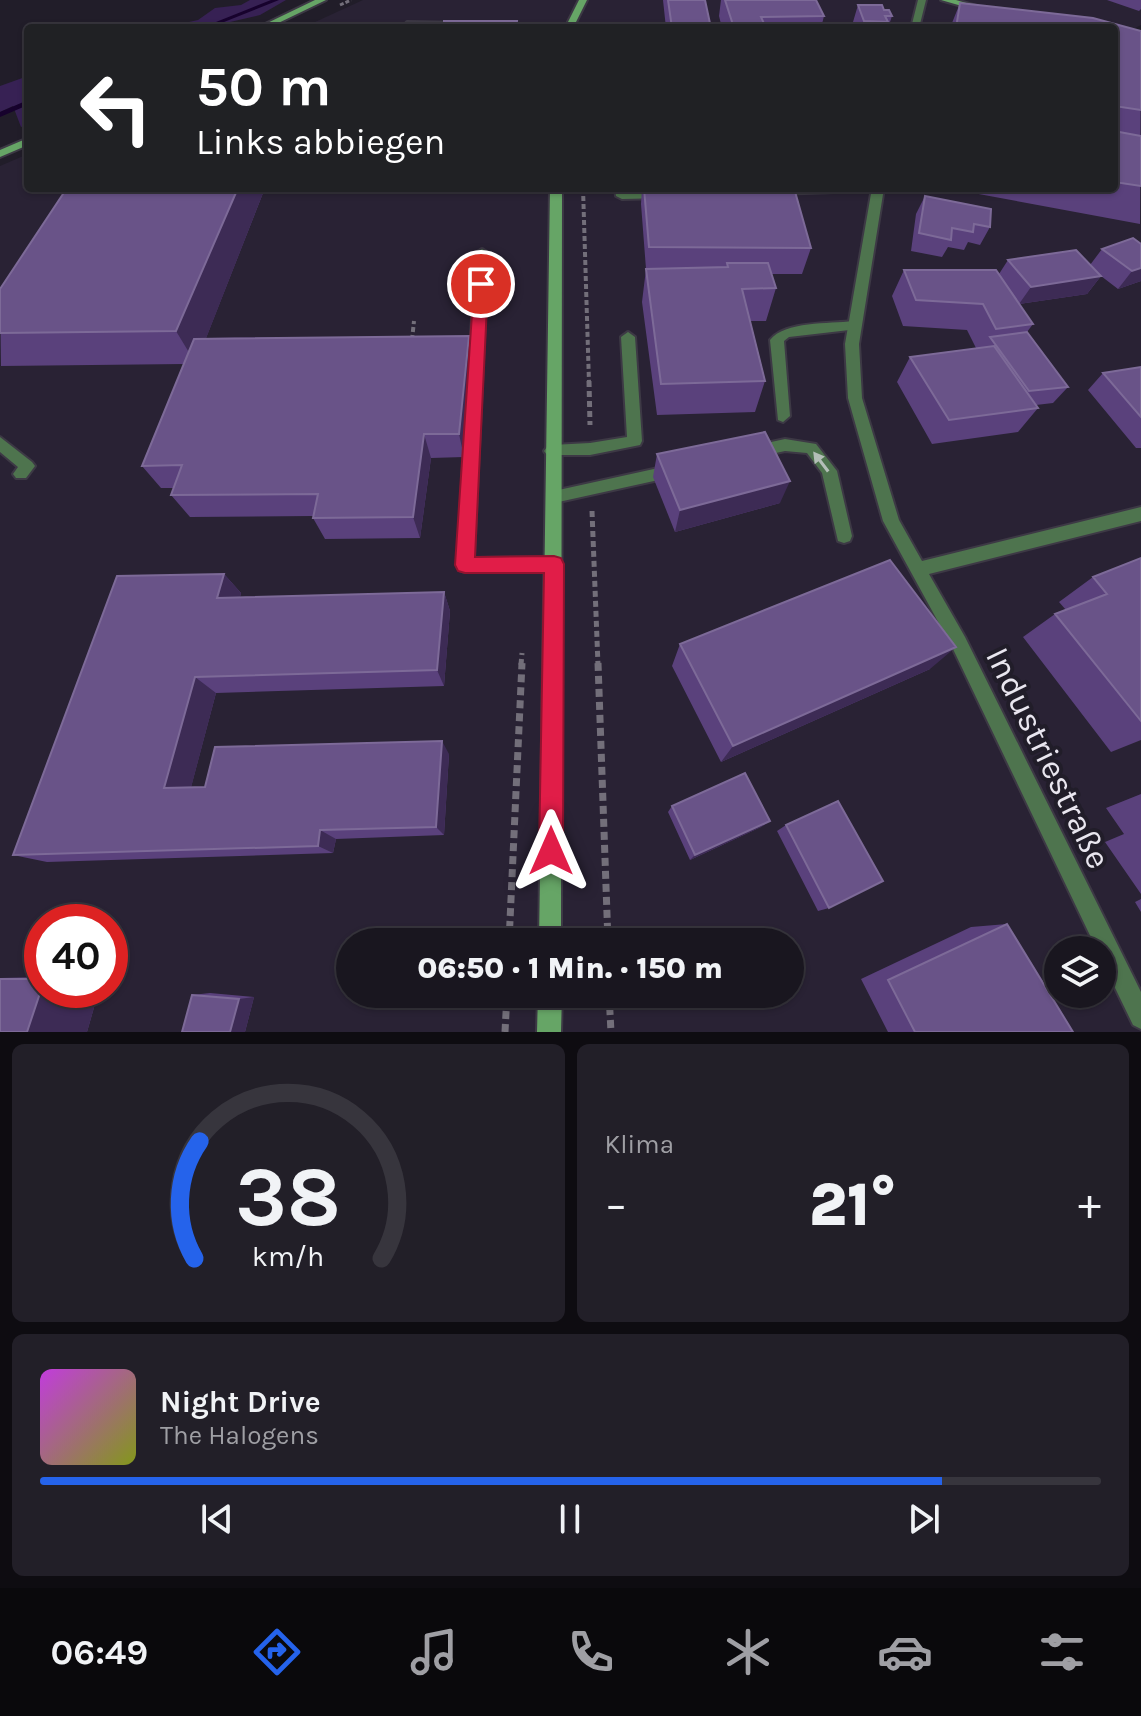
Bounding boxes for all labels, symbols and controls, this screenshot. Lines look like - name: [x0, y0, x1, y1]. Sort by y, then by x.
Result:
- text: 50 m: [196, 54, 331, 119]
- icon: left: [64, 56, 168, 160]
- text: Links abbiegen: [196, 121, 445, 163]
- pin: [447, 250, 515, 318]
- icon: arrive: [459, 262, 503, 306]
- one-way arrow: [814, 452, 830, 472]
- street label: Industriestraße: [977, 641, 1119, 875]
- position arrow: [509, 809, 593, 893]
- speed limit sign: 40: [24, 904, 128, 1008]
- map controls: [1044, 936, 1116, 1008]
- button: layers: [1044, 936, 1116, 1008]
- text: 06:50 · 1 Min. · 150 m: [417, 950, 723, 986]
- text: Klima: [605, 1129, 674, 1160]
- text: 38: [235, 1149, 341, 1246]
- text: 21°: [809, 1170, 896, 1240]
- text: −: [605, 1179, 628, 1230]
- text: +: [1078, 1179, 1101, 1230]
- text: km/h: [252, 1240, 324, 1273]
- text: Night Drive: [160, 1384, 321, 1420]
- text: The Halogens: [160, 1420, 319, 1451]
- icon: previous: [195, 1497, 239, 1541]
- icon: pause: [548, 1497, 592, 1541]
- icon: next: [902, 1497, 946, 1541]
- icon: directions: [249, 1624, 305, 1680]
- icon: music: [406, 1624, 462, 1680]
- icon: phone: [563, 1624, 619, 1680]
- icon: climate: [720, 1624, 776, 1680]
- icon: car: [877, 1624, 933, 1680]
- icon: filters: [1034, 1624, 1090, 1680]
- text: 06:49: [51, 1631, 148, 1673]

